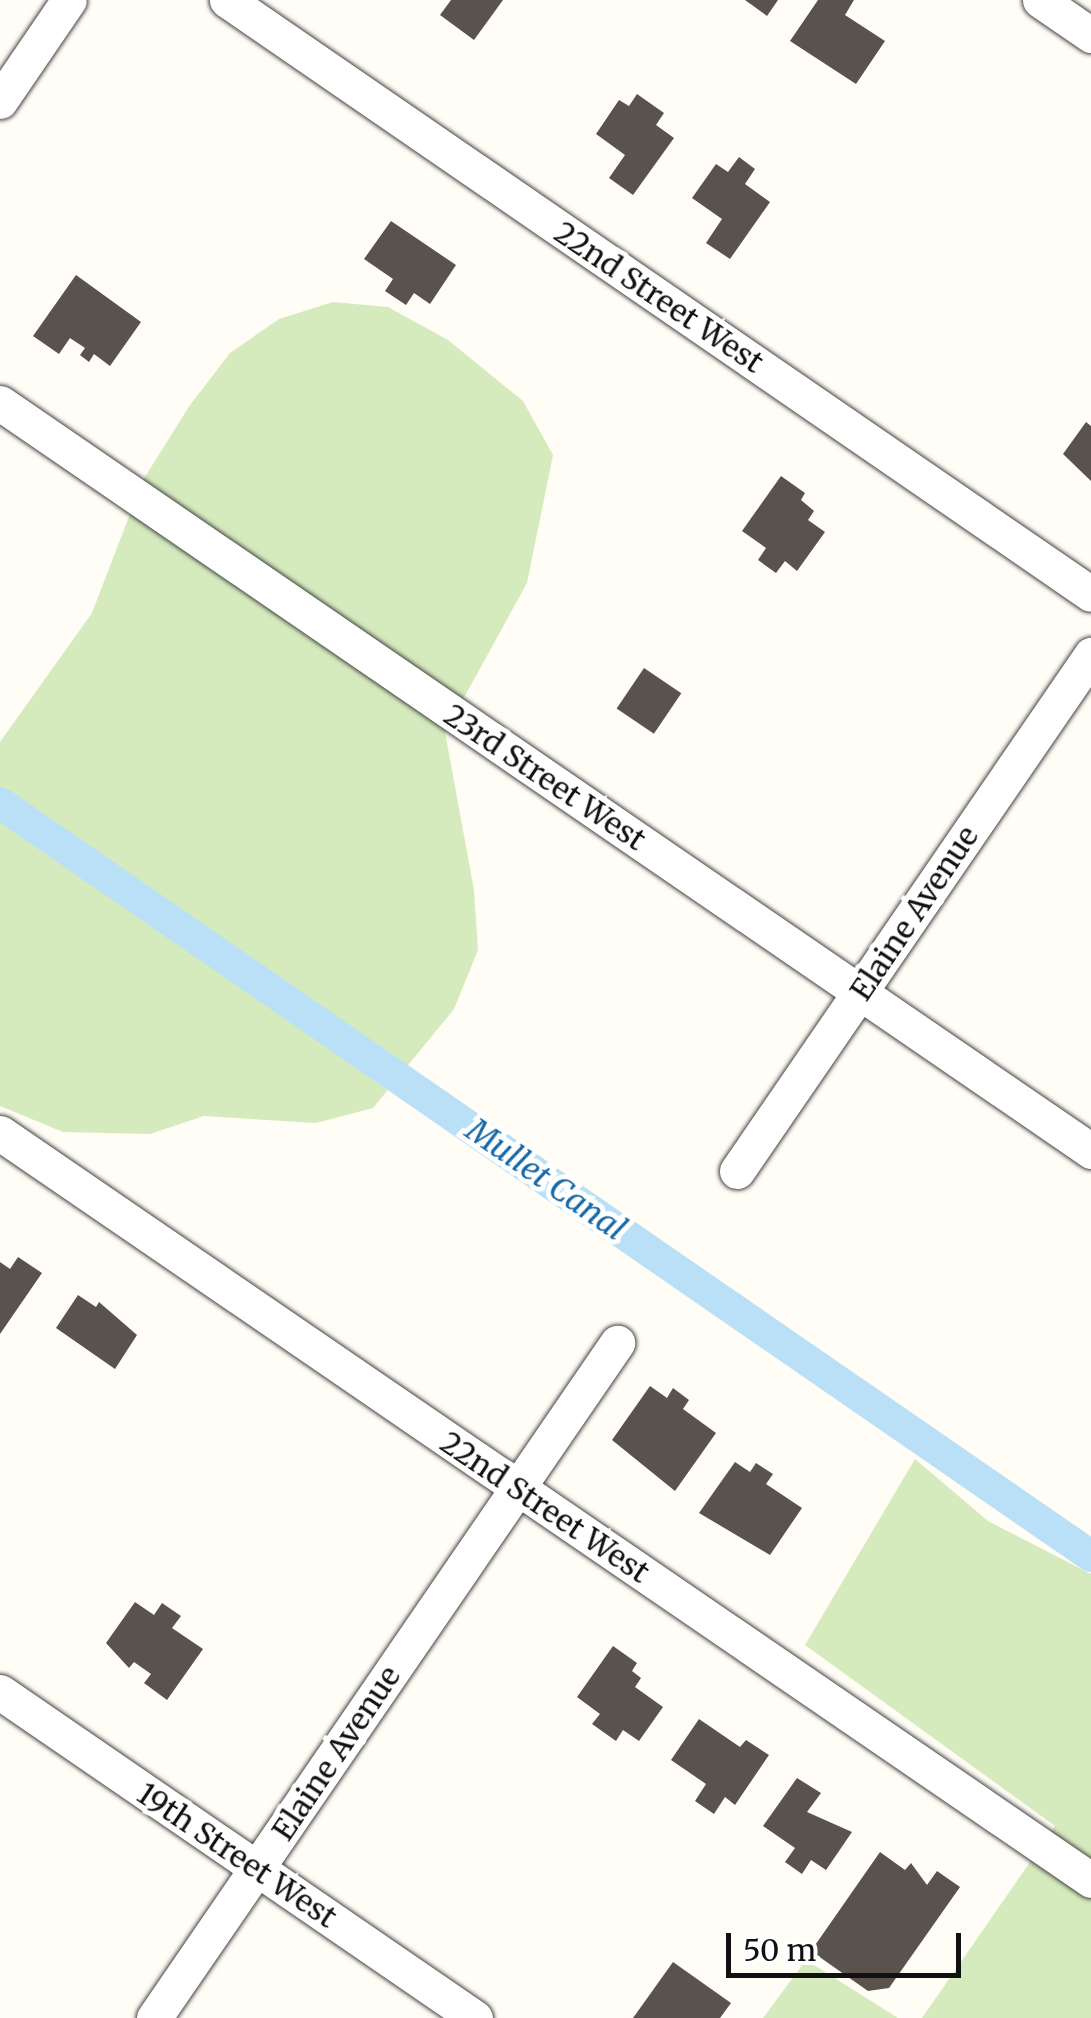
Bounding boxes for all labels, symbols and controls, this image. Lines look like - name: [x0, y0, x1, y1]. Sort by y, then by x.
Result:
- street label: 22nd Street West: [548, 214, 770, 380]
- street label: 23rd Street West: [438, 696, 652, 858]
- street label: Elaine Avenue: [842, 819, 986, 1007]
- water label: Mullet Canal: [459, 1111, 633, 1249]
- street label: 22nd Street West: [434, 1424, 656, 1590]
- street label: Elaine Avenue: [264, 1659, 408, 1847]
- street label: 19th Street West: [131, 1775, 343, 1935]
- scale bar: [731, 1913, 966, 1975]
- text: 50 m: [743, 1931, 816, 1969]

